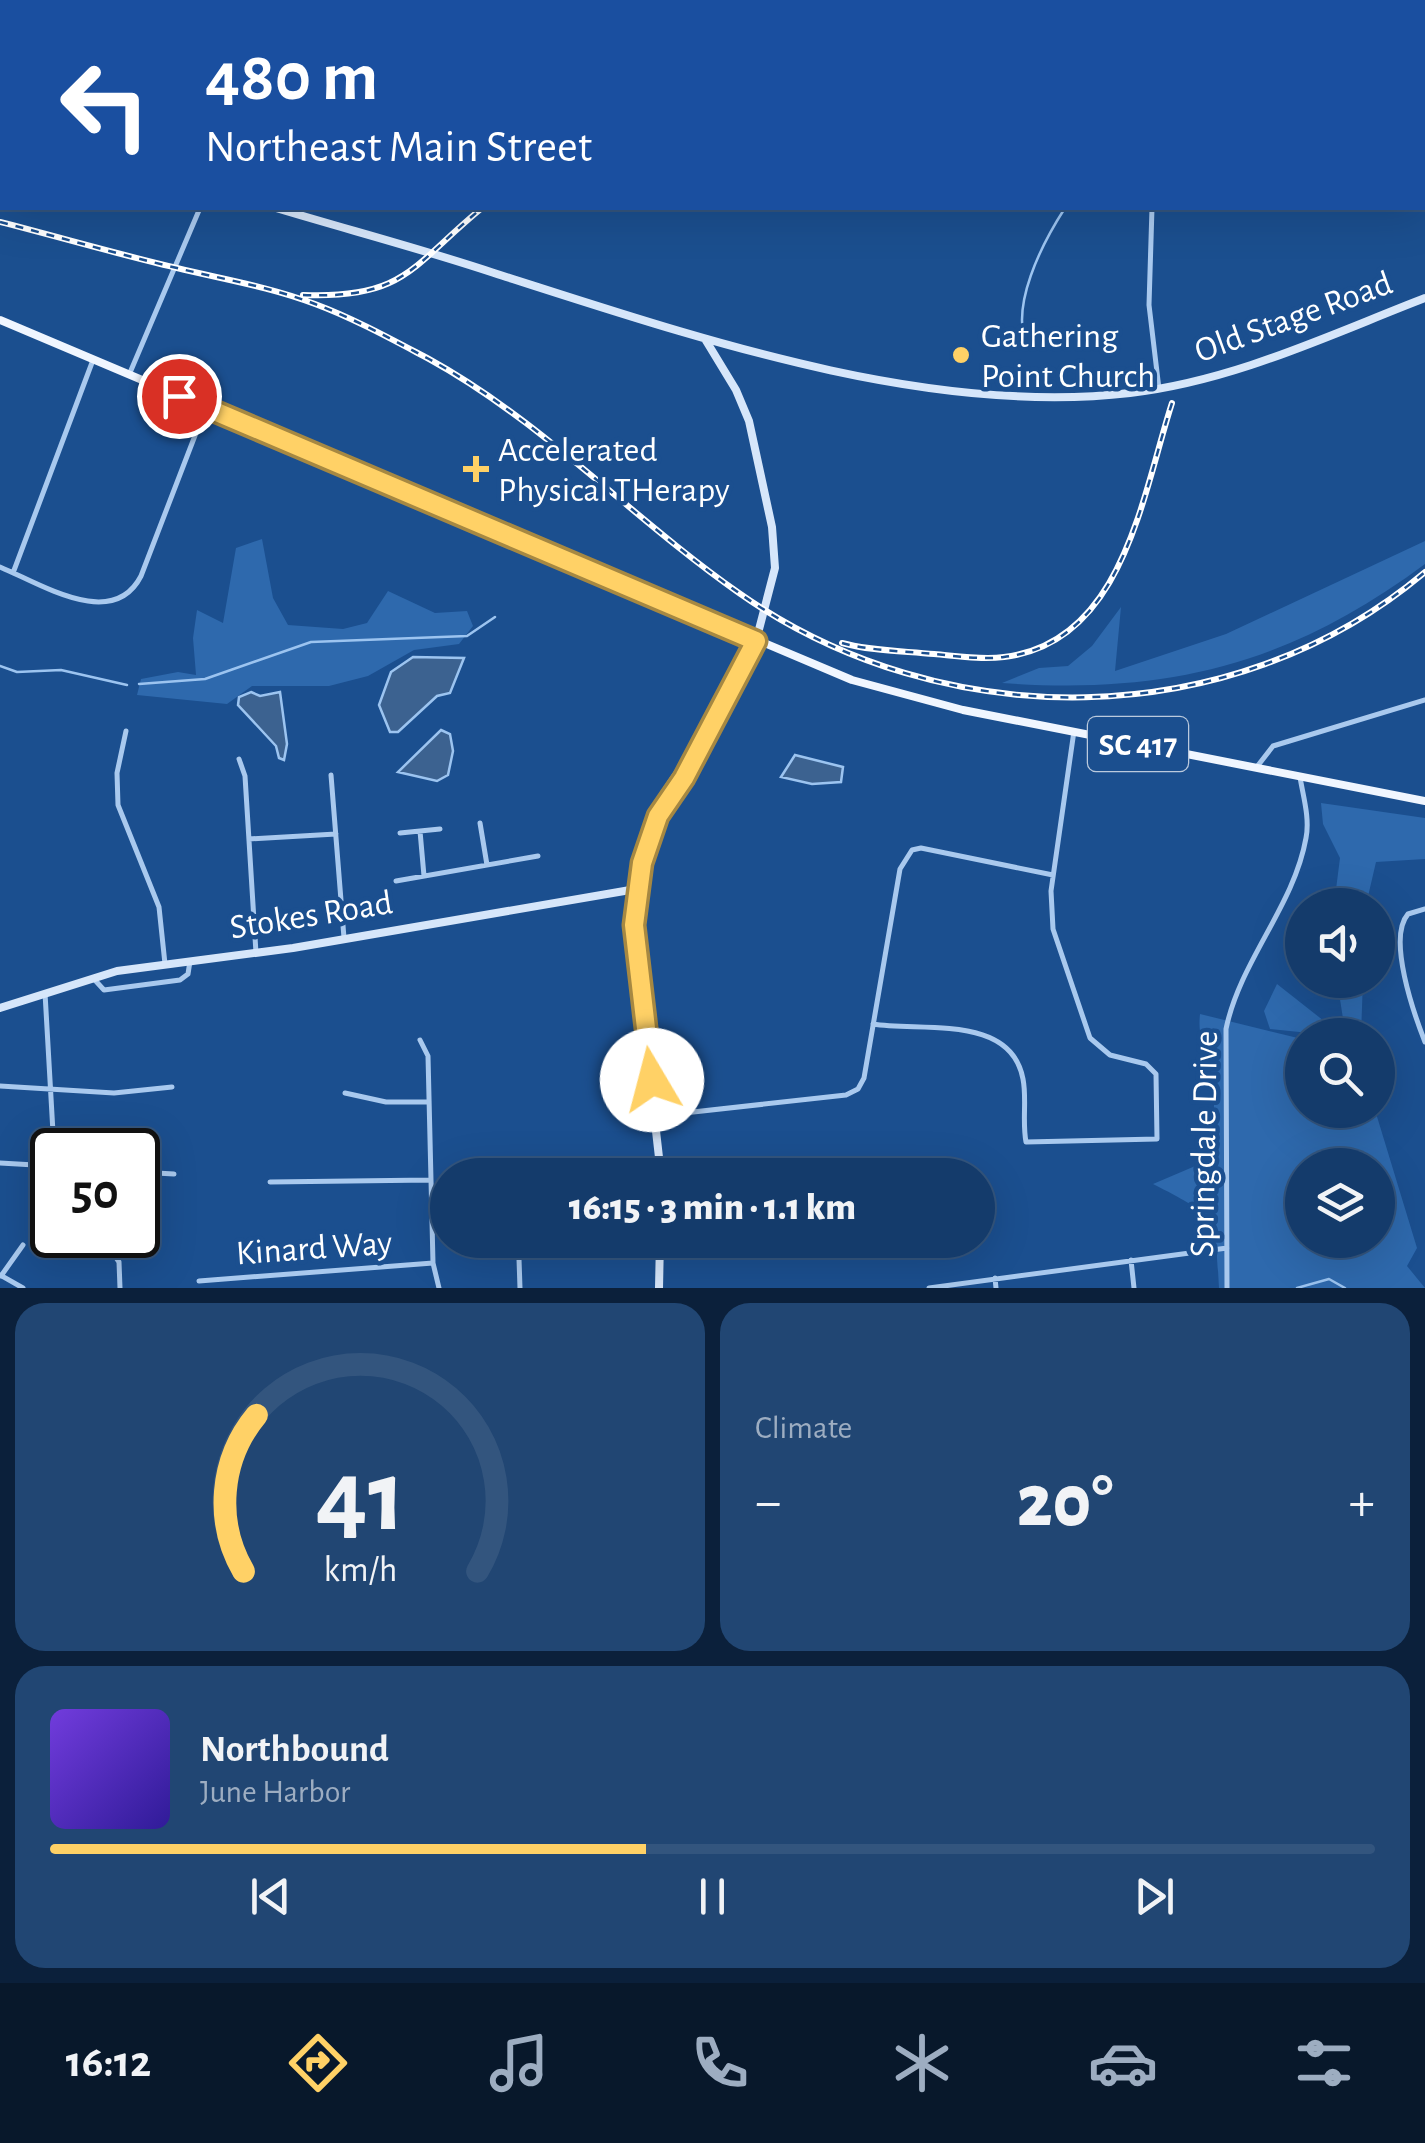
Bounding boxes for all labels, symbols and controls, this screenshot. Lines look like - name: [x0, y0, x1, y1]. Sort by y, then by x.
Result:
- icon: left: [40, 40, 170, 170]
- text: 480 m: [205, 43, 378, 113]
- text: Northeast Main Street: [205, 125, 592, 170]
- street label: Old Stage Road: [1190, 266, 1397, 369]
- place label: Gathering Point Church: [981, 319, 1155, 394]
- marker: Gathering Point Church: [950, 344, 972, 366]
- pin: [137, 354, 222, 439]
- icon: arrive: [152, 369, 207, 424]
- place label: Accelerated Physical THerapy: [498, 433, 730, 508]
- marker: Accelerated Physical THerapy: [463, 456, 489, 482]
- road number: SC 417: [1088, 717, 1188, 771]
- street label: Stokes Road: [227, 885, 395, 946]
- map controls: [1285, 888, 1395, 1258]
- button: sound: [1285, 888, 1395, 998]
- button: search: [1285, 1018, 1395, 1128]
- position arrow: [600, 1028, 704, 1132]
- street label: Springdale Drive: [1185, 1030, 1224, 1258]
- speed limit sign: 50: [30, 1128, 160, 1258]
- button: layers: [1285, 1148, 1395, 1258]
- text: 16:15 · 3 min · 1.1 km: [569, 1189, 856, 1227]
- street label: Kinard Way: [235, 1226, 394, 1271]
- text: Climate: [755, 1412, 852, 1444]
- text: 41: [315, 1446, 405, 1550]
- text: 20°: [1017, 1465, 1113, 1540]
- text: −: [755, 1475, 781, 1530]
- text: +: [1349, 1475, 1375, 1530]
- text: km/h: [323, 1552, 397, 1588]
- text: Northbound: [200, 1731, 389, 1769]
- text: June Harbor: [200, 1776, 350, 1808]
- icon: previous: [243, 1869, 298, 1924]
- icon: pause: [685, 1869, 740, 1924]
- icon: next: [1127, 1869, 1182, 1924]
- icon: directions: [283, 2028, 353, 2098]
- icon: music: [484, 2028, 554, 2098]
- icon: phone: [685, 2028, 755, 2098]
- icon: climate: [887, 2028, 957, 2098]
- icon: car: [1088, 2028, 1158, 2098]
- icon: filters: [1289, 2028, 1359, 2098]
- text: 16:12: [66, 2040, 151, 2085]

